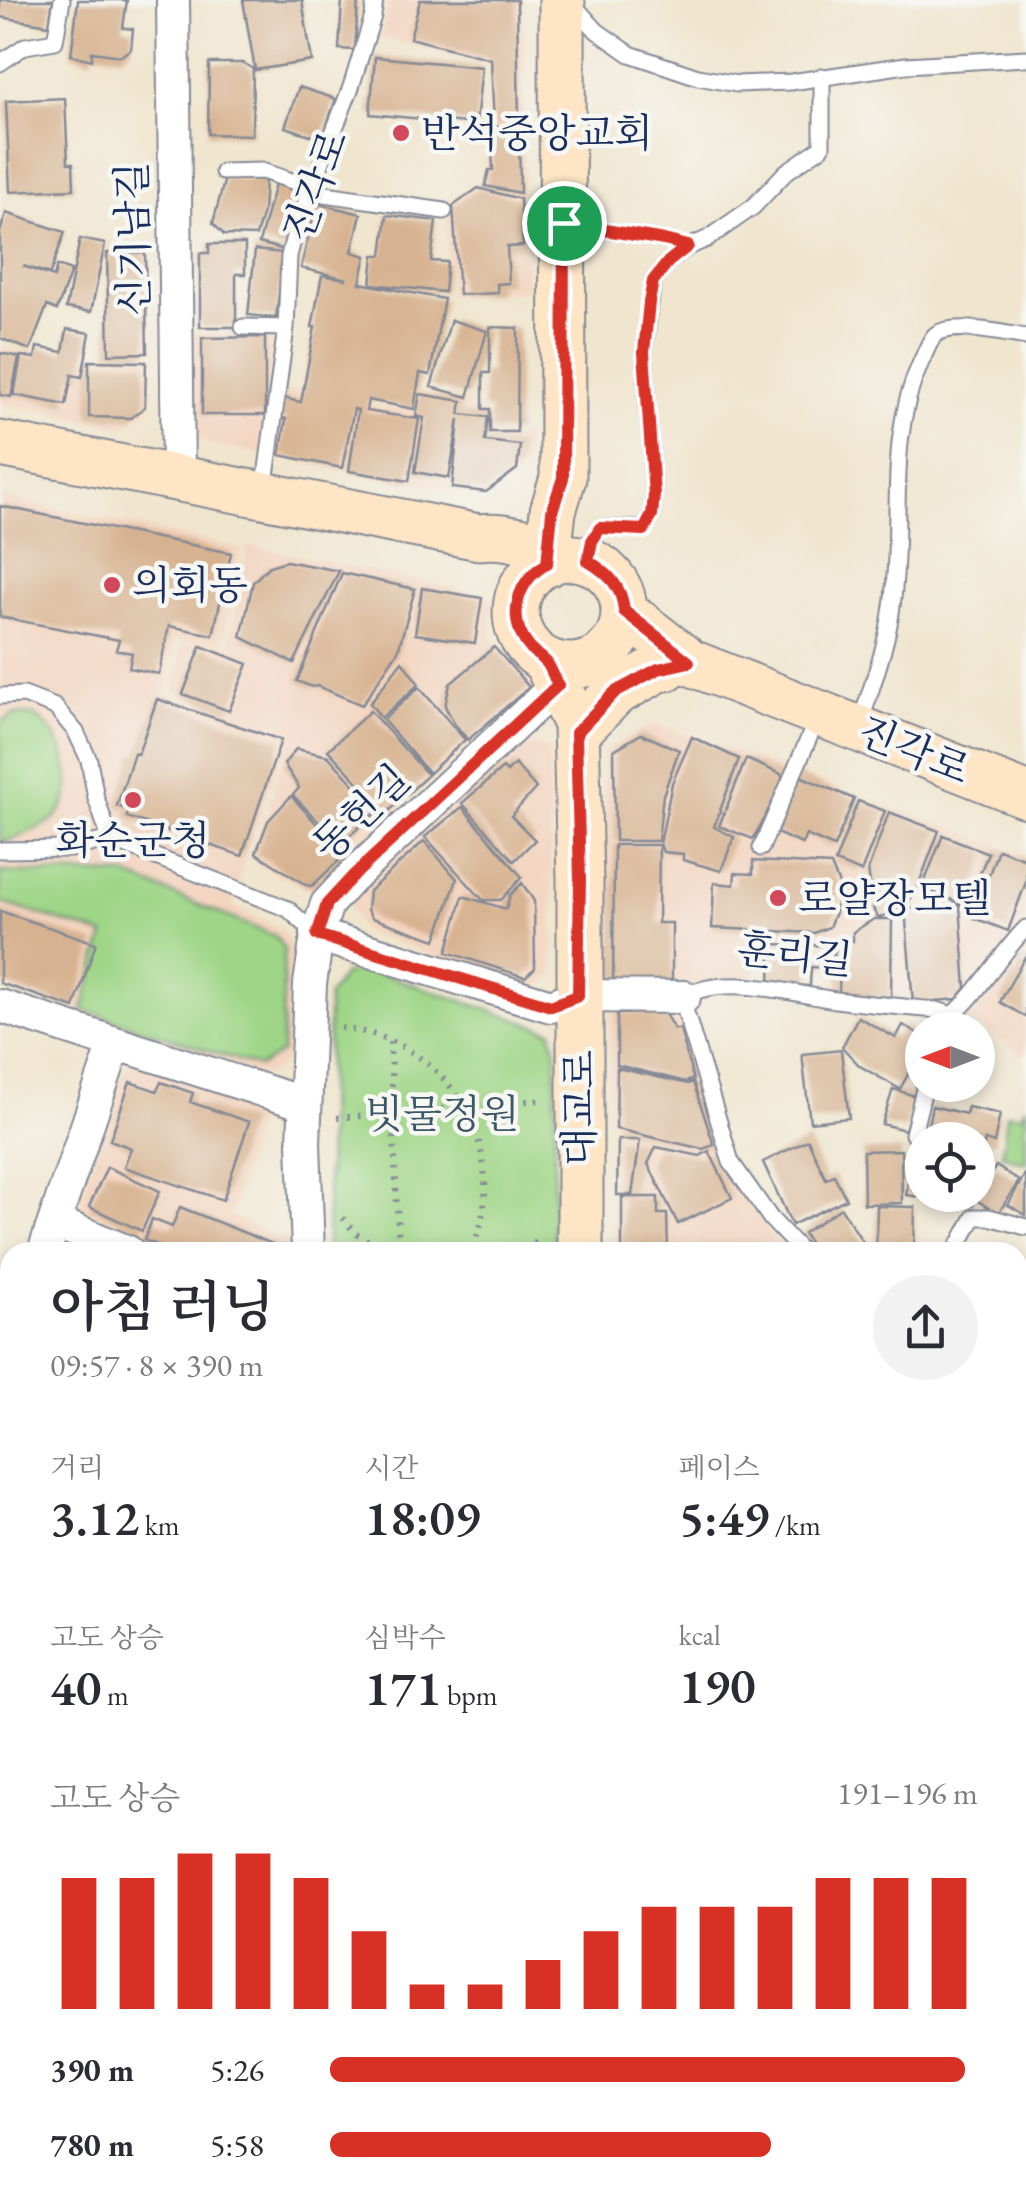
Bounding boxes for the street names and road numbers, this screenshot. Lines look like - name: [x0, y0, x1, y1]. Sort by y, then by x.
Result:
- street label: 진각로: [271, 123, 359, 249]
- street label: 신기남길: [106, 161, 160, 317]
- street label: 진각로: [851, 704, 977, 796]
- street label: 동헌길: [301, 753, 421, 871]
- street label: 훈리길: [735, 922, 855, 986]
- street label: 대교로: [553, 1050, 605, 1166]

